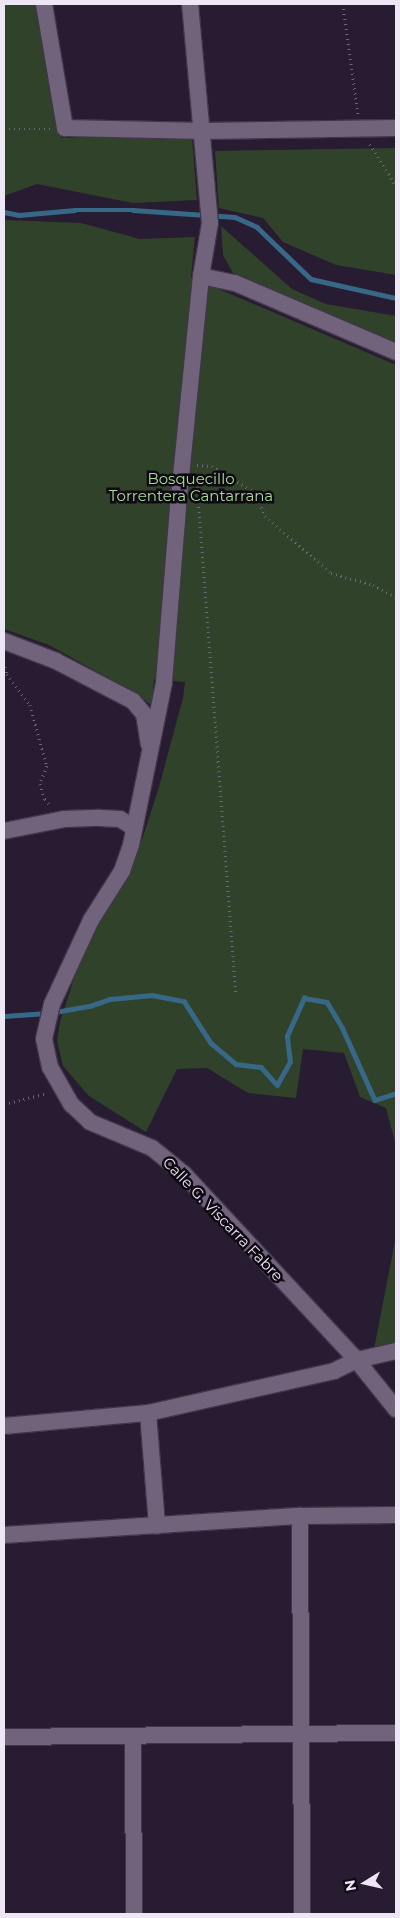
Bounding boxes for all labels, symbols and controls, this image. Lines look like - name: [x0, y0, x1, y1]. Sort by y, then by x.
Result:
- park label: Bosquecillo Torrentera Cantarrana: [109, 469, 273, 504]
- street label: Calle G. Viscarra Fabre: [159, 1153, 287, 1285]
- north arrow: [340, 1858, 390, 1908]
- text: N: [340, 1878, 360, 1893]

